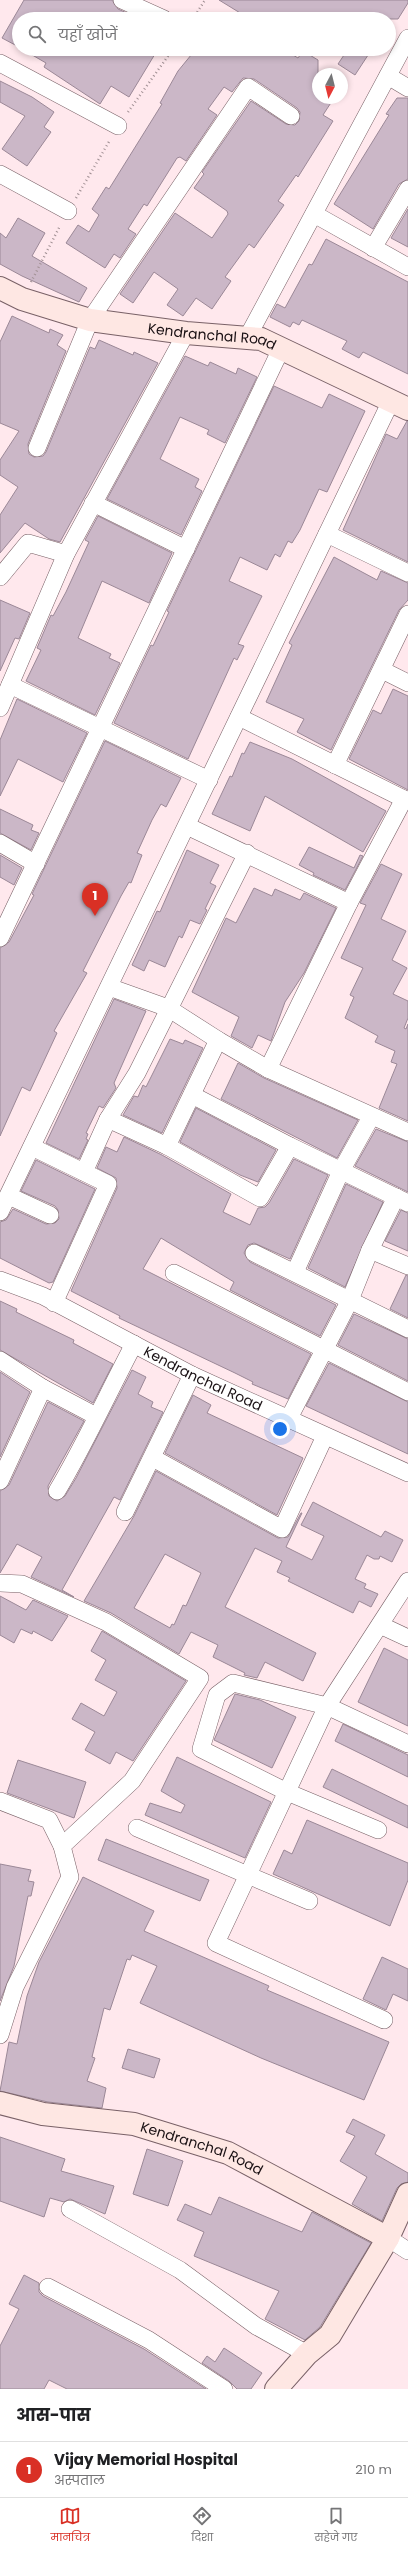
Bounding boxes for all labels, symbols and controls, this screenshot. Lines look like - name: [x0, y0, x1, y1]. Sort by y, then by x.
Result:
- search box: [12, 12, 396, 56]
- icon: search: [26, 23, 48, 45]
- text: यहाँ खोजें: [58, 24, 117, 45]
- north arrow: [312, 68, 348, 104]
- street label: Kendranchal Road: [146, 318, 280, 355]
- pin: 1: [82, 883, 108, 916]
- street label: Kendranchal Road: [140, 1341, 266, 1416]
- your location: [270, 1419, 290, 1439]
- street label: Kendranchal Road: [138, 2117, 267, 2180]
- text: आस-पास: [16, 2403, 91, 2427]
- text: Vijay Memorial Hospital: [54, 2449, 238, 2470]
- text: 1: [27, 2460, 31, 2479]
- text: 210 m: [355, 2460, 392, 2479]
- text: अस्पताल: [54, 2471, 105, 2490]
- tab: मानचित्र: [51, 2505, 90, 2546]
- tab: दिशा: [191, 2505, 213, 2546]
- tab: सहेजे गए: [314, 2505, 357, 2546]

